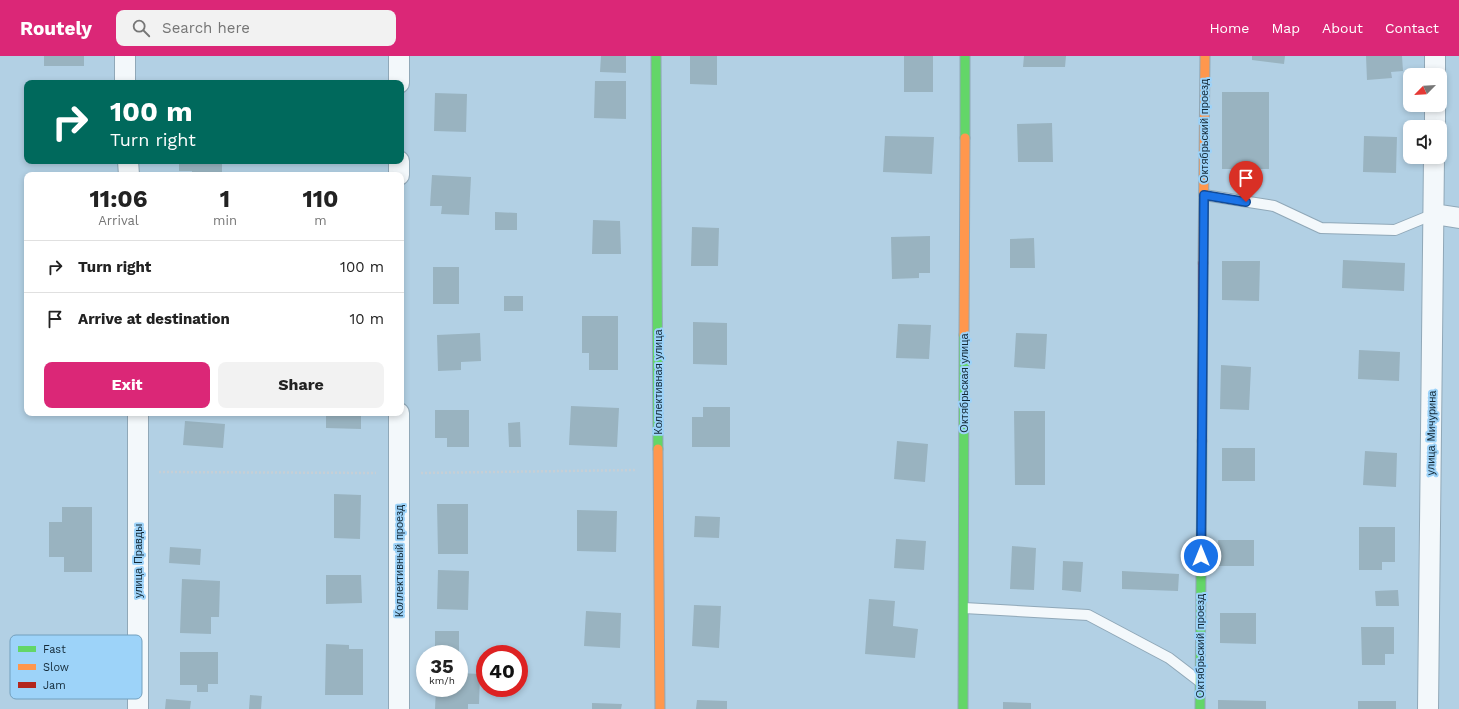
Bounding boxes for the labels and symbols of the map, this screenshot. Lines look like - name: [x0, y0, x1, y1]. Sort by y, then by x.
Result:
- north arrow: [1403, 68, 1447, 112]
- street label: Октябрьский проезд: [1198, 78, 1211, 183]
- pin: [1229, 161, 1263, 202]
- street label: Коллективная улица: [652, 328, 665, 435]
- street label: Октябрьская улица: [958, 332, 971, 433]
- street label: улица Мичурина: [1424, 390, 1439, 476]
- street label: Коллективный проезд: [393, 504, 406, 617]
- street label: улица Правды: [132, 524, 145, 598]
- position arrow: [1180, 535, 1222, 577]
- street label: Октябрьский проезд: [1194, 593, 1207, 698]
- legend: [10, 635, 142, 699]
- text: Fast: [43, 643, 66, 656]
- speed limit sign: 40: [476, 645, 528, 697]
- text: Slow: [43, 661, 69, 674]
- text: Jam: [43, 679, 66, 692]

